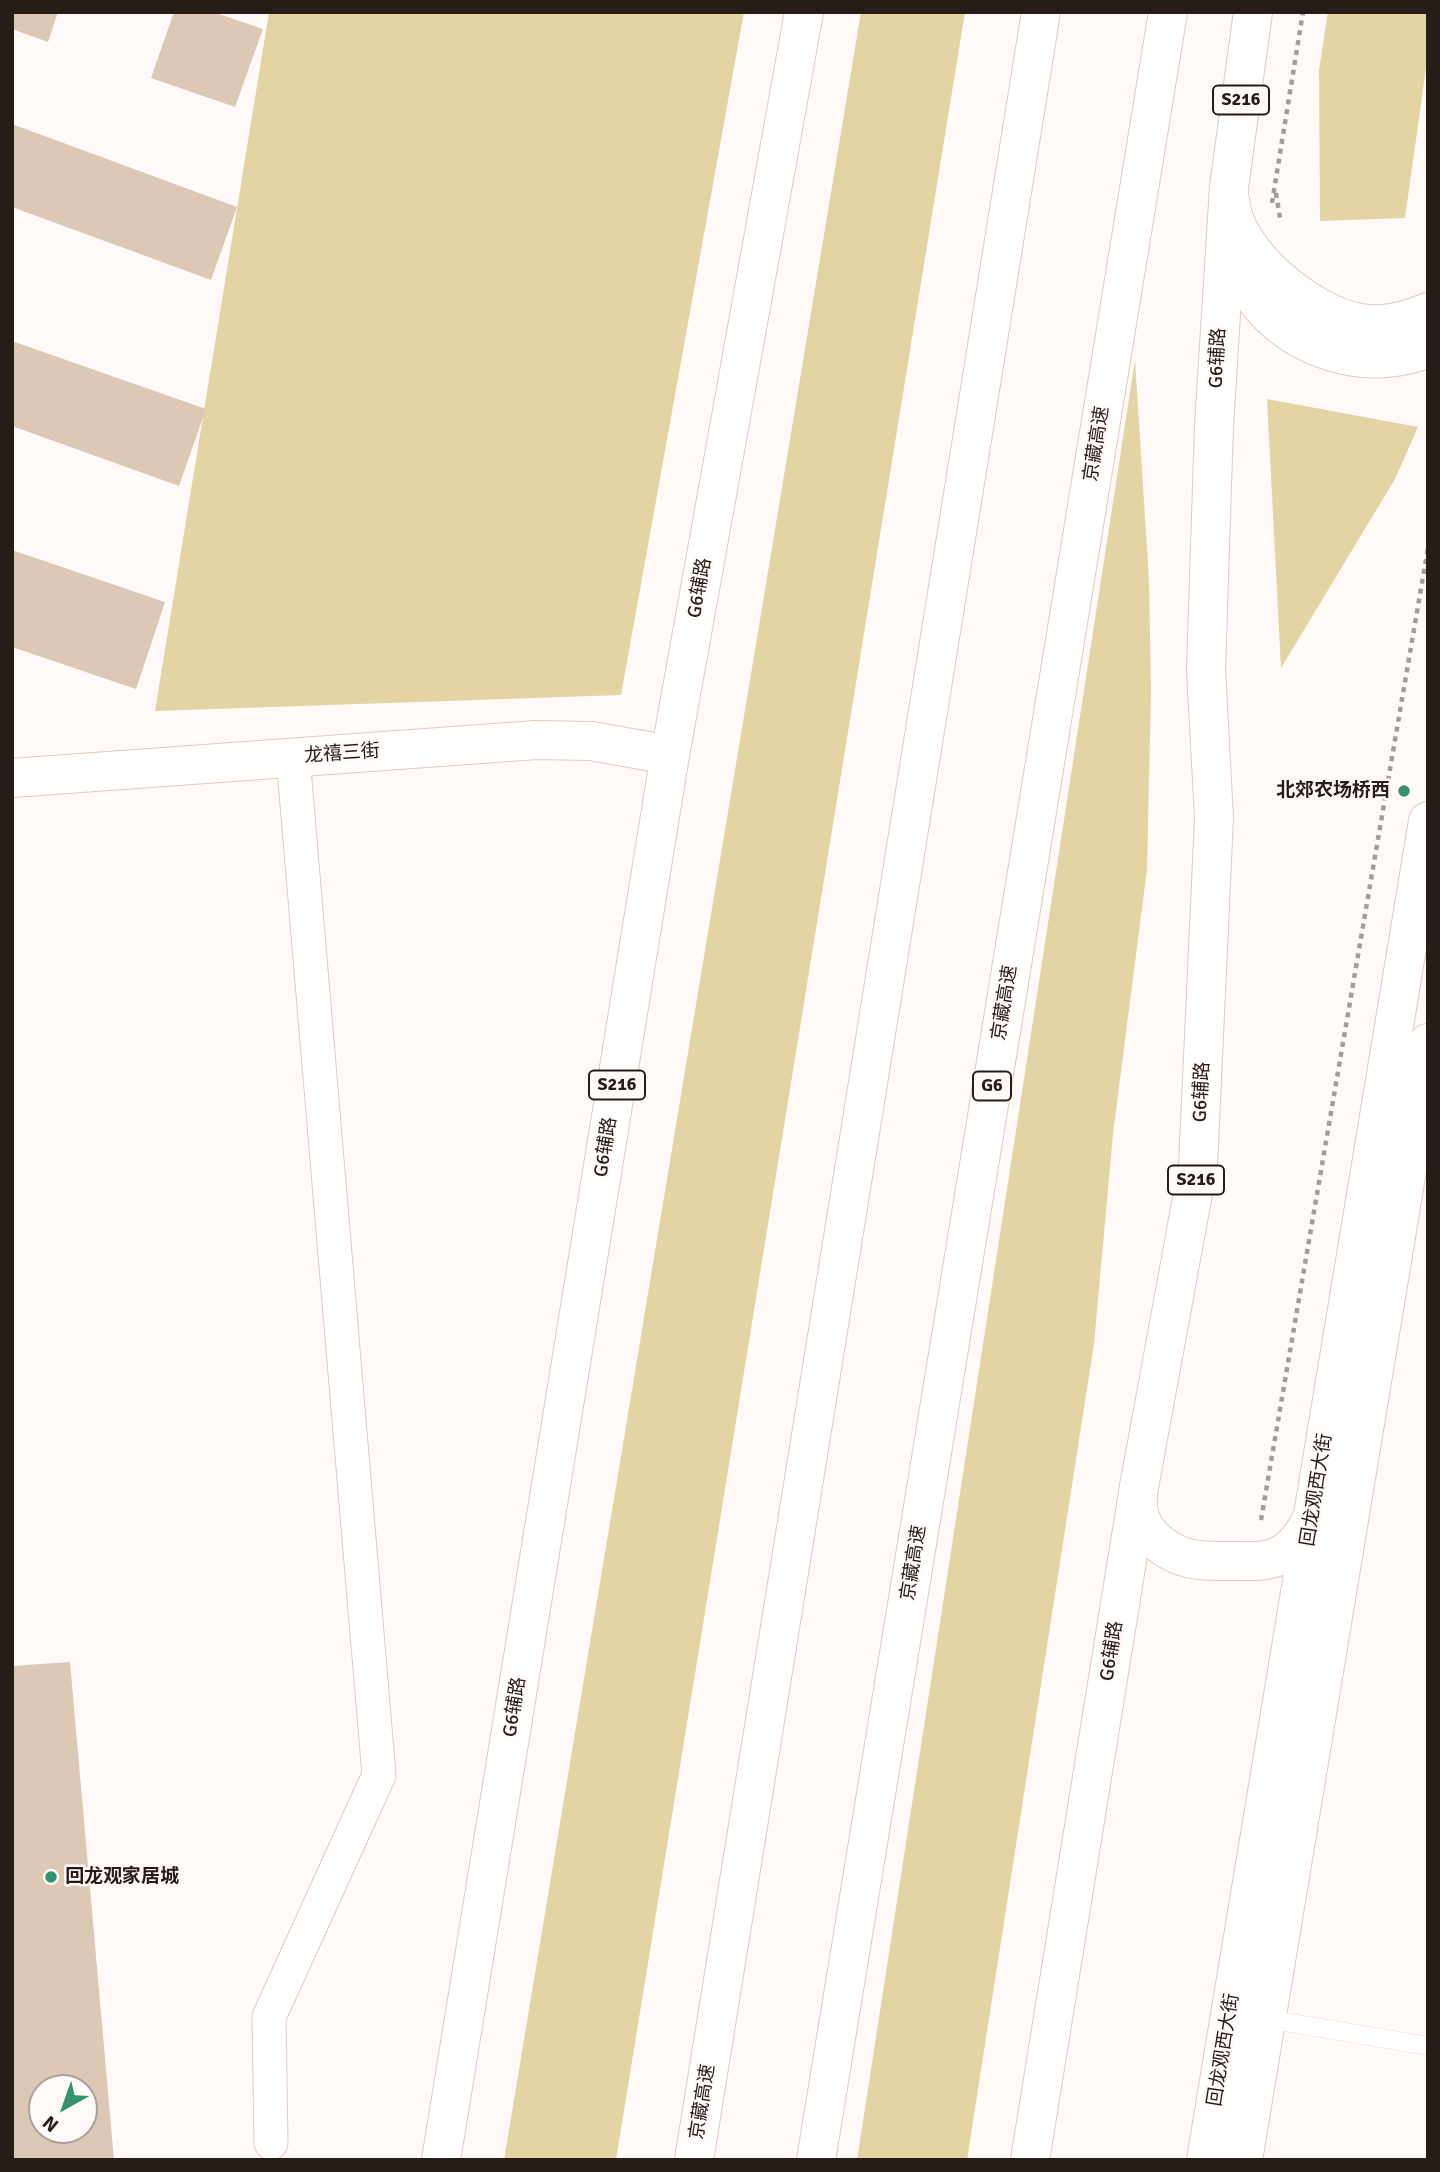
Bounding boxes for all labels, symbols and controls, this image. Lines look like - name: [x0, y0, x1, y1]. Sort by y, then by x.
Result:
- road number: S216: [1213, 86, 1269, 114]
- street label: G6辅路: [1205, 327, 1231, 389]
- street label: 京藏高速: [1080, 405, 1114, 483]
- street label: G6辅路: [684, 556, 716, 620]
- street label: 龙禧三街: [303, 740, 381, 768]
- place label: 北郊农场桥西: [1276, 780, 1390, 802]
- marker: 北郊农场桥西: [1396, 783, 1412, 799]
- street label: 京藏高速: [988, 964, 1022, 1042]
- street label: G6辅路: [1189, 1061, 1215, 1123]
- road number: S216: [589, 1070, 645, 1100]
- road number: G6: [973, 1072, 1011, 1100]
- street label: G6辅路: [590, 1115, 622, 1179]
- road number: S216: [1168, 1166, 1224, 1195]
- street label: 回龙观西大街: [1297, 1432, 1337, 1548]
- street label: 京藏高速: [897, 1524, 931, 1602]
- street label: G6辅路: [1096, 1619, 1128, 1683]
- street label: G6辅路: [499, 1675, 531, 1739]
- place label: 回龙观家居城: [65, 1866, 179, 1888]
- marker: 回龙观家居城: [43, 1869, 59, 1885]
- street label: 回龙观西大街: [1204, 1992, 1244, 2108]
- street label: 京藏高速: [686, 2063, 720, 2141]
- north arrow: [28, 2074, 98, 2144]
- text: N: [38, 2110, 64, 2137]

